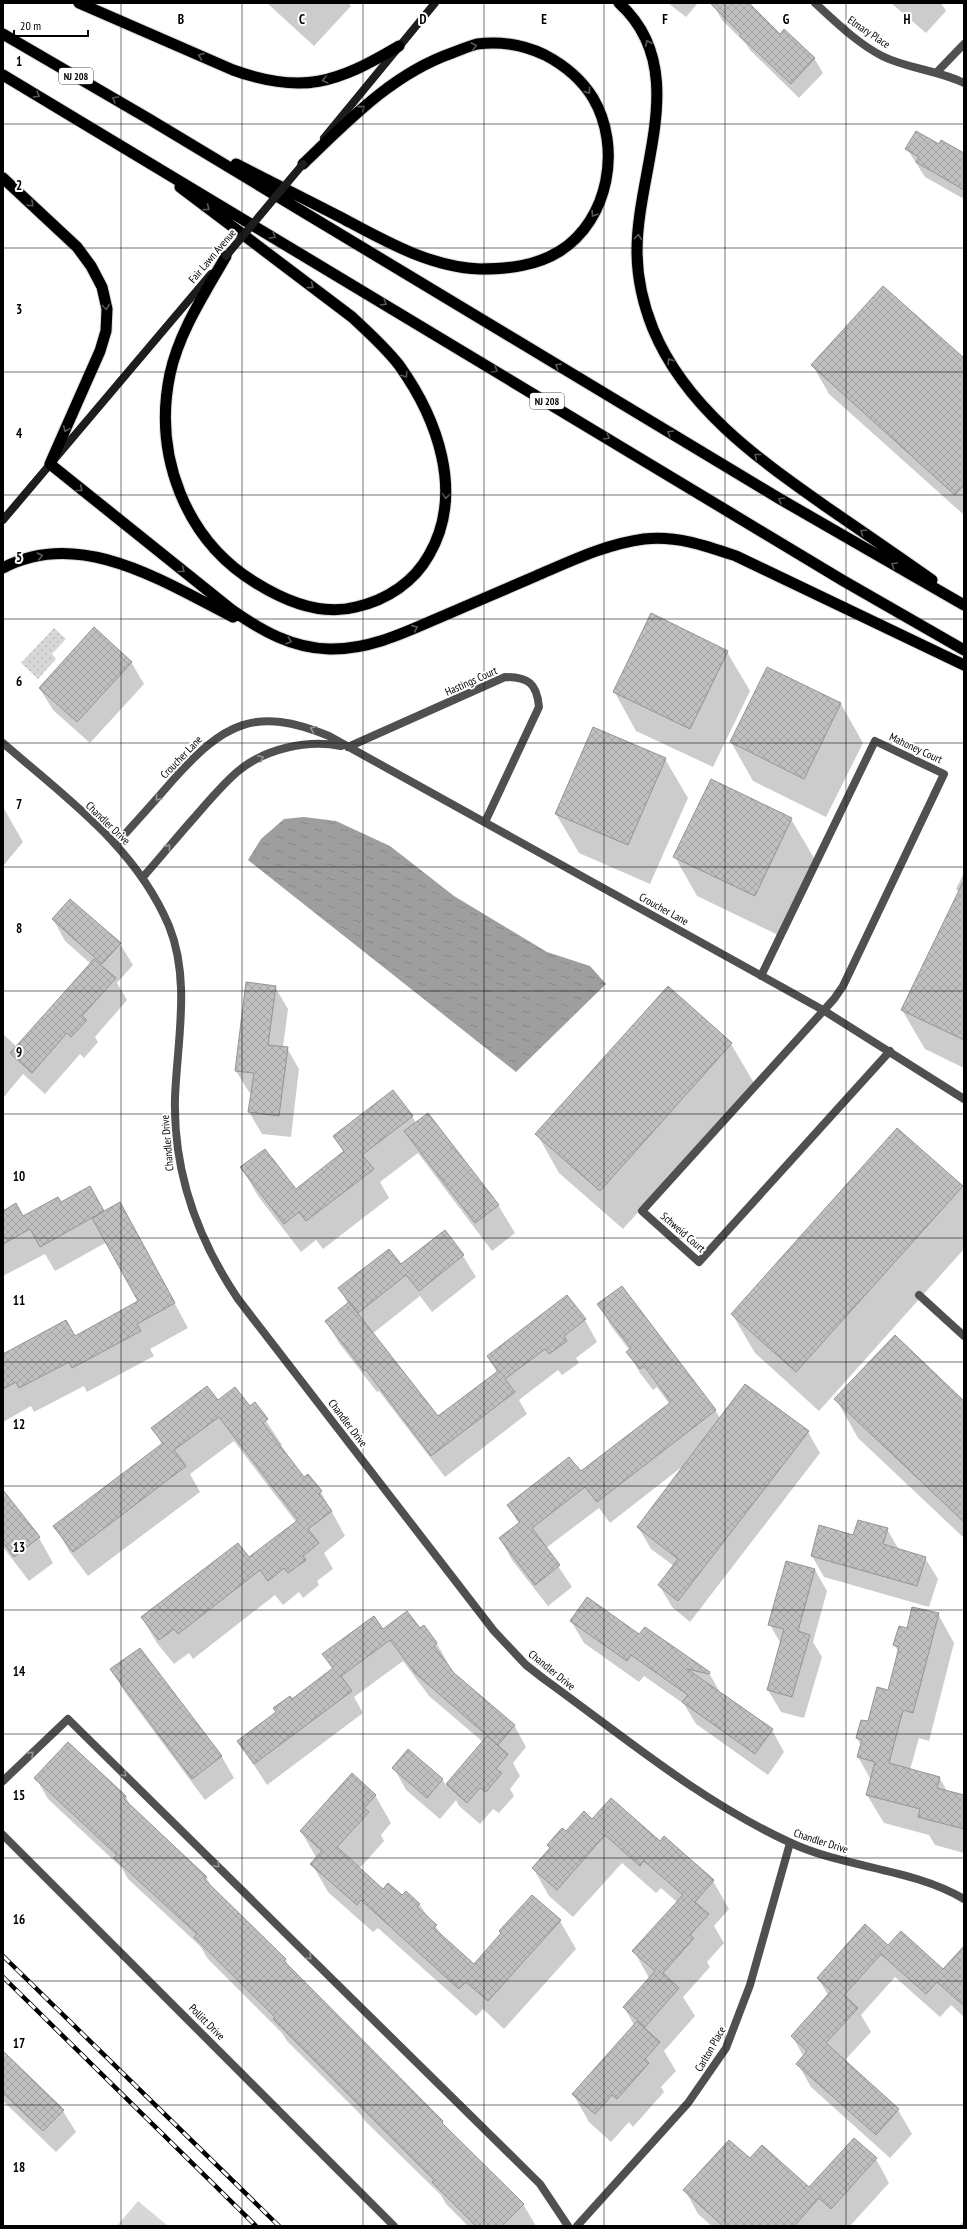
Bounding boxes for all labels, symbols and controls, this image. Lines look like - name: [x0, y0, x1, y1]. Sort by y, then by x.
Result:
- text: B: [178, 11, 184, 28]
- text: C: [299, 11, 305, 28]
- text: D: [420, 11, 427, 28]
- text: E: [541, 11, 547, 28]
- text: F: [662, 11, 668, 28]
- text: G: [783, 11, 790, 28]
- text: H: [904, 11, 911, 28]
- scale bar: [14, 12, 88, 38]
- street label: Elmary Place: [845, 13, 893, 52]
- text: 20 m: [20, 18, 41, 33]
- one-way arrow: [645, 40, 653, 47]
- one-way arrow: [471, 42, 477, 50]
- text: 1: [16, 53, 22, 70]
- one-way arrow: [197, 53, 205, 61]
- road number: NJ 208: [59, 68, 93, 84]
- one-way arrow: [322, 75, 329, 83]
- one-way arrow: [583, 87, 590, 94]
- one-way arrow: [33, 90, 40, 97]
- one-way arrow: [112, 97, 119, 104]
- one-way arrow: [357, 106, 364, 113]
- text: 2: [16, 177, 22, 194]
- one-way arrow: [27, 200, 34, 207]
- one-way arrow: [203, 203, 210, 210]
- one-way arrow: [591, 210, 598, 217]
- street label: Fair Lawn Avenue: [185, 226, 239, 286]
- one-way arrow: [269, 231, 276, 239]
- one-way arrow: [633, 234, 642, 240]
- one-way arrow: [307, 282, 314, 289]
- one-way arrow: [380, 298, 387, 306]
- text: 3: [16, 301, 22, 318]
- one-way arrow: [101, 304, 110, 310]
- one-way arrow: [667, 358, 675, 365]
- one-way arrow: [555, 363, 562, 371]
- one-way arrow: [491, 366, 498, 373]
- one-way arrow: [400, 371, 408, 378]
- road number: NJ 208: [530, 393, 564, 409]
- one-way arrow: [63, 424, 71, 432]
- text: 4: [16, 425, 23, 442]
- one-way arrow: [667, 430, 674, 437]
- one-way arrow: [603, 433, 610, 440]
- one-way arrow: [755, 454, 762, 461]
- one-way arrow: [76, 484, 83, 491]
- one-way arrow: [441, 493, 450, 499]
- one-way arrow: [778, 497, 785, 504]
- one-way arrow: [860, 529, 867, 537]
- text: 5: [16, 549, 22, 566]
- one-way arrow: [37, 553, 43, 561]
- one-way arrow: [890, 563, 898, 570]
- one-way arrow: [177, 565, 184, 572]
- one-way arrow: [412, 625, 419, 633]
- one-way arrow: [286, 636, 293, 645]
- street label: Hastings Court: [443, 663, 499, 699]
- text: 6: [16, 673, 22, 690]
- one-way arrow: [310, 726, 318, 734]
- street label: Mahoney Court: [887, 730, 945, 766]
- street label: Croucher Lane: [157, 732, 205, 781]
- one-way arrow: [257, 754, 264, 762]
- one-way arrow: [155, 793, 162, 800]
- text: 7: [16, 796, 22, 813]
- street label: Chandler Drive: [83, 798, 133, 848]
- one-way arrow: [164, 845, 171, 852]
- street label: Croucher Lane: [637, 890, 692, 928]
- text: 8: [16, 920, 22, 937]
- text: 9: [16, 1044, 22, 1061]
- street label: Chandler Drive: [158, 1114, 176, 1172]
- text: 10: [13, 1168, 25, 1185]
- street label: Schweid Court: [658, 1209, 708, 1255]
- text: 11: [13, 1292, 25, 1309]
- street label: Chandler Drive: [325, 1396, 371, 1450]
- text: 12: [13, 1416, 25, 1433]
- text: 13: [13, 1539, 25, 1556]
- street label: Chandler Drive: [526, 1647, 579, 1693]
- text: 14: [13, 1663, 26, 1680]
- one-way arrow: [26, 1751, 34, 1759]
- one-way arrow: [119, 1769, 127, 1777]
- text: 15: [13, 1787, 25, 1804]
- street label: Chandler Drive: [792, 1826, 850, 1856]
- one-way arrow: [212, 1861, 220, 1868]
- text: 16: [13, 1911, 25, 1928]
- one-way arrow: [304, 1952, 312, 1960]
- street label: Pollitt Drive: [186, 2001, 228, 2043]
- street label: Carlton Place: [691, 2023, 729, 2074]
- text: 17: [13, 2035, 25, 2052]
- text: 18: [13, 2159, 25, 2176]

